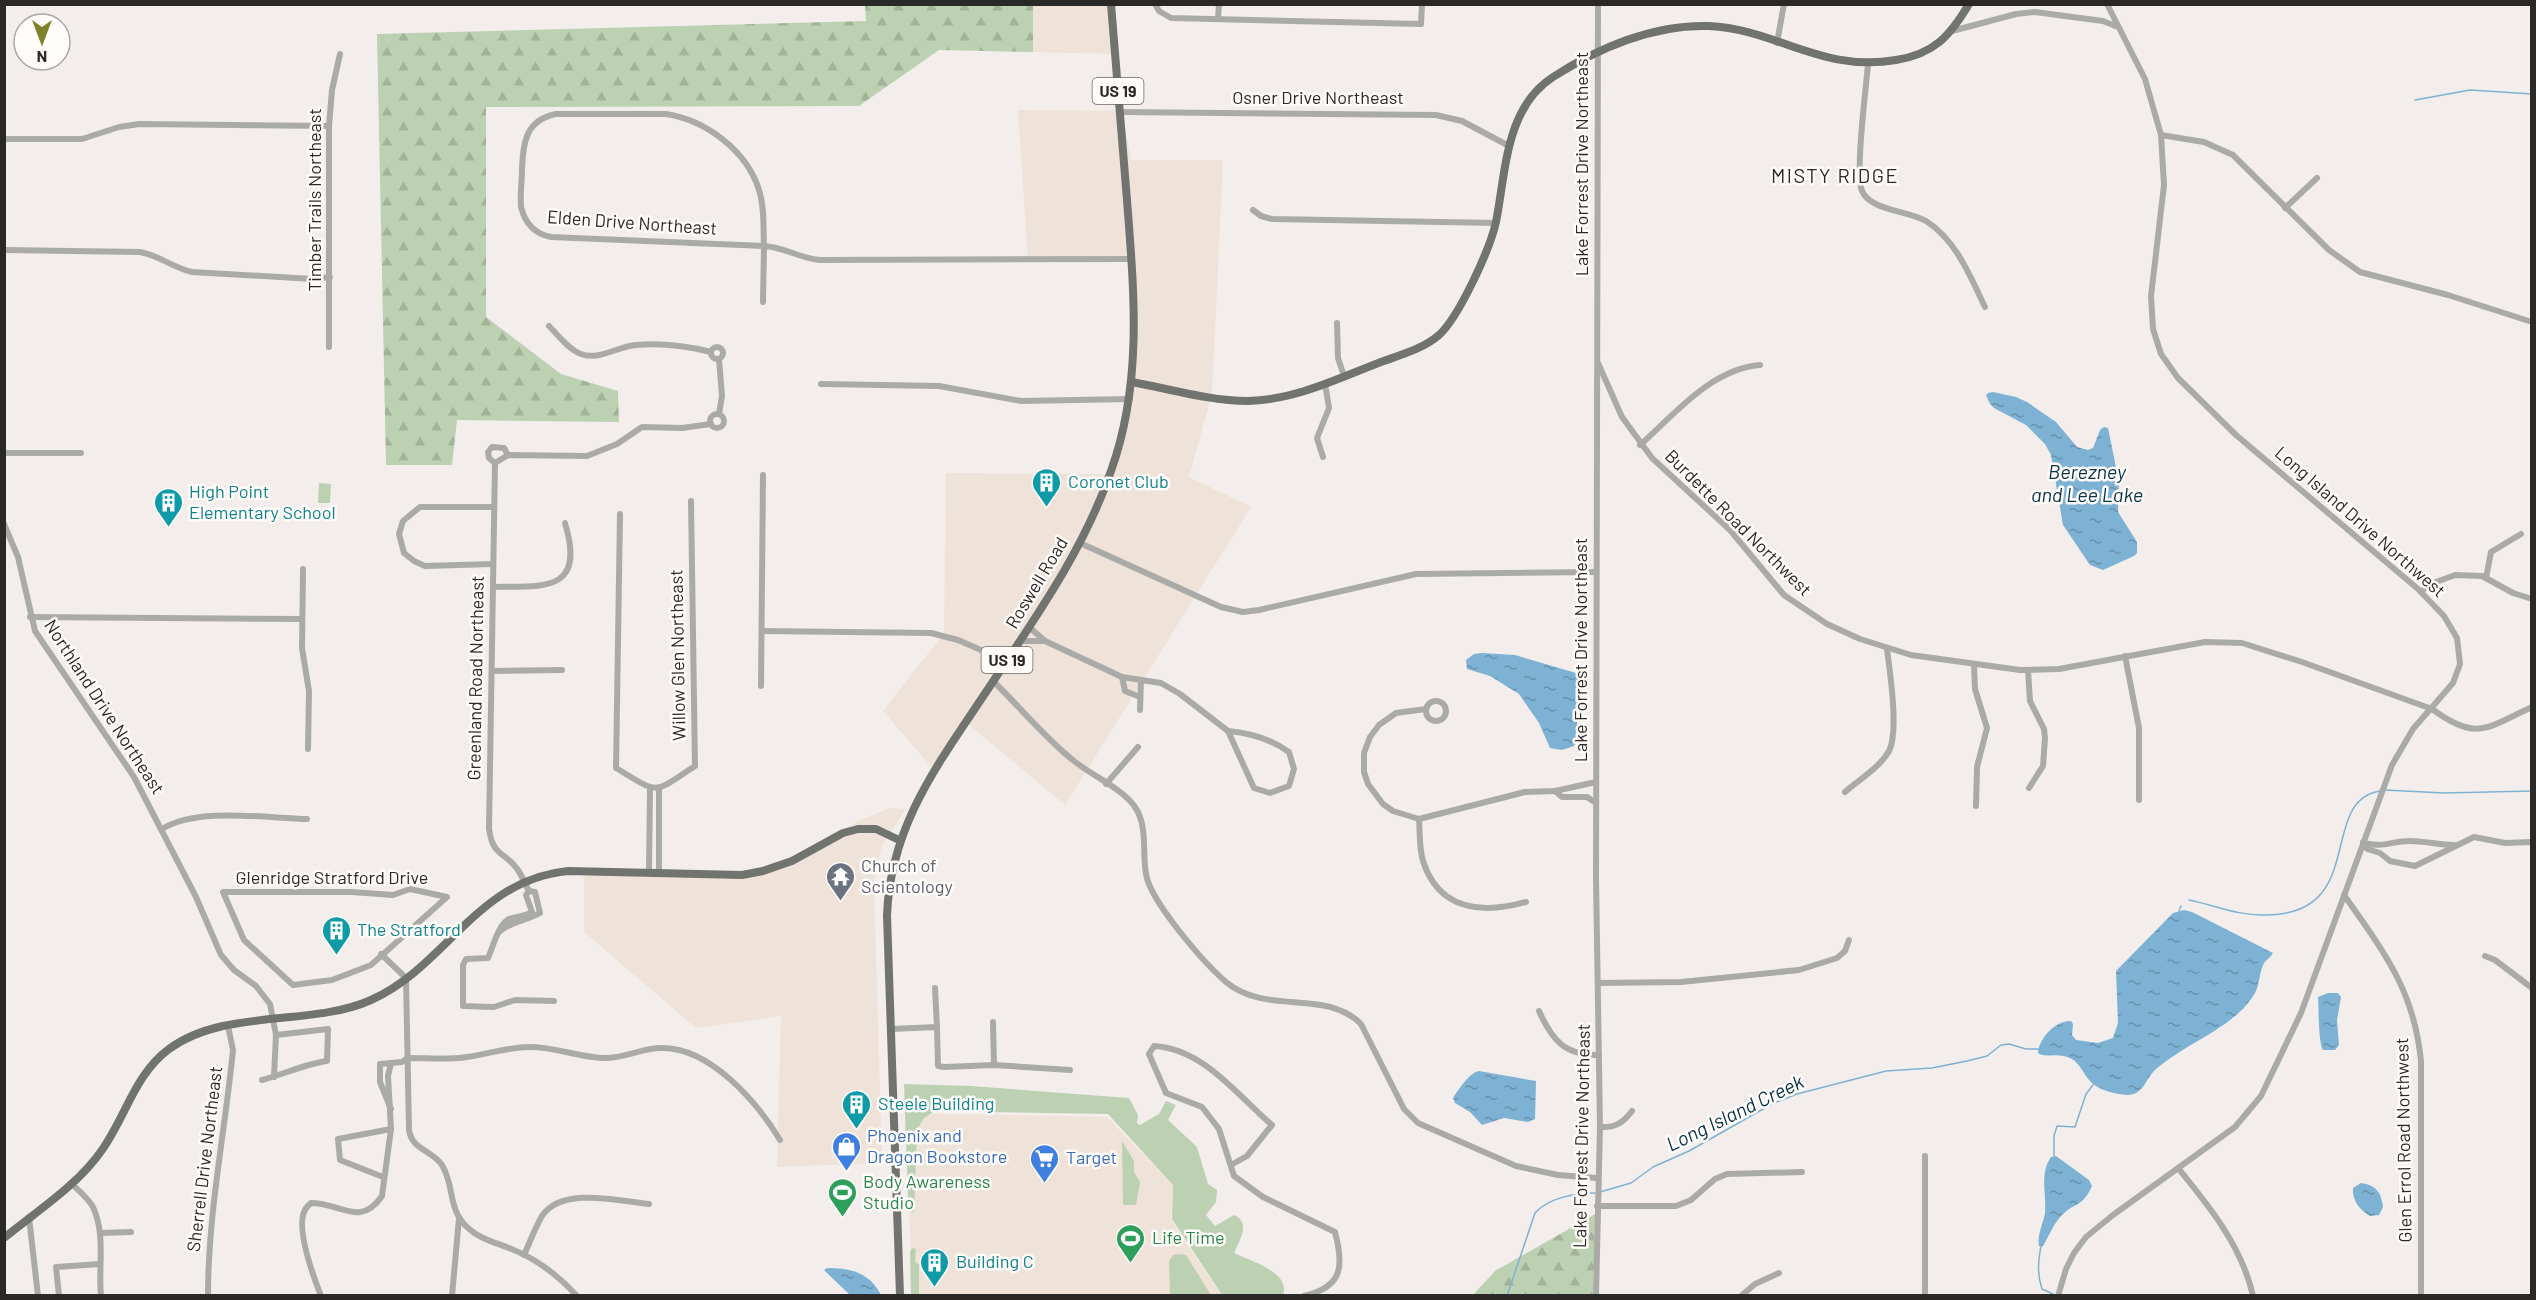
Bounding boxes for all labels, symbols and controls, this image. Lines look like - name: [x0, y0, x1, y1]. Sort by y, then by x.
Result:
- north arrow: [12, 12, 72, 72]
- text: N: [37, 48, 47, 67]
- street label: Lake Forrest Drive Northeast: [1570, 52, 1592, 276]
- road number: US 19: [1092, 78, 1144, 104]
- street label: Osner Drive Northeast: [1232, 86, 1404, 108]
- street label: Timber Trails Northeast: [303, 108, 325, 292]
- district label: MISTY RIDGE: [1771, 163, 1899, 187]
- street label: Elden Drive Northeast: [546, 205, 718, 239]
- street label: Long Island Drive Northwest: [2271, 441, 2450, 601]
- street label: Burdette Road Northwest: [1661, 444, 1817, 600]
- water label: Berezney and Lee Lake: [2031, 459, 2143, 506]
- building icon: Coronet Club: [1031, 466, 1063, 508]
- place label: Coronet Club: [1068, 470, 1169, 492]
- place label: High Point Elementary School: [189, 480, 336, 523]
- building icon: High Point Elementary School: [152, 486, 184, 528]
- street label: Roswell Road: [1000, 533, 1072, 632]
- street label: Lake Forrest Drive Northeast: [1569, 538, 1591, 762]
- street label: Willow Glen Northeast: [665, 569, 689, 741]
- street label: Greenland Road Northeast: [462, 575, 488, 781]
- street label: Northland Drive Northeast: [40, 615, 170, 798]
- road number: US 19: [982, 647, 1032, 673]
- place label: Church of Scientology: [861, 854, 953, 897]
- temple icon: Church of Scientology: [824, 860, 856, 902]
- street label: Glenridge Stratford Drive: [236, 866, 428, 888]
- building icon: The Stratford: [320, 914, 352, 956]
- place label: The Stratford: [357, 918, 461, 940]
- street label: Lake Forrest Drive Northeast: [1568, 1024, 1594, 1248]
- street label: Glen Errol Road Northwest: [2390, 1037, 2416, 1243]
- street label: Sherrell Drive Northeast: [182, 1065, 226, 1253]
- water label: Long Island Creek: [1662, 1068, 1807, 1156]
- building icon: Steele Building: [841, 1088, 873, 1130]
- place label: Steele Building: [878, 1092, 994, 1114]
- place label: Phoenix and Dragon Bookstore: [867, 1124, 1007, 1167]
- shop icon: Phoenix and Dragon Bookstore: [830, 1130, 862, 1172]
- supermarket icon: Target: [1029, 1142, 1061, 1184]
- place label: Target: [1066, 1146, 1117, 1168]
- place label: Body Awareness Studio: [863, 1170, 990, 1213]
- sports icon: Body Awareness Studio: [826, 1176, 858, 1218]
- sports icon: Life Time: [1115, 1222, 1147, 1264]
- place label: Life Time: [1152, 1226, 1225, 1248]
- building icon: Building C: [919, 1246, 951, 1288]
- place label: Building C: [956, 1250, 1034, 1272]

